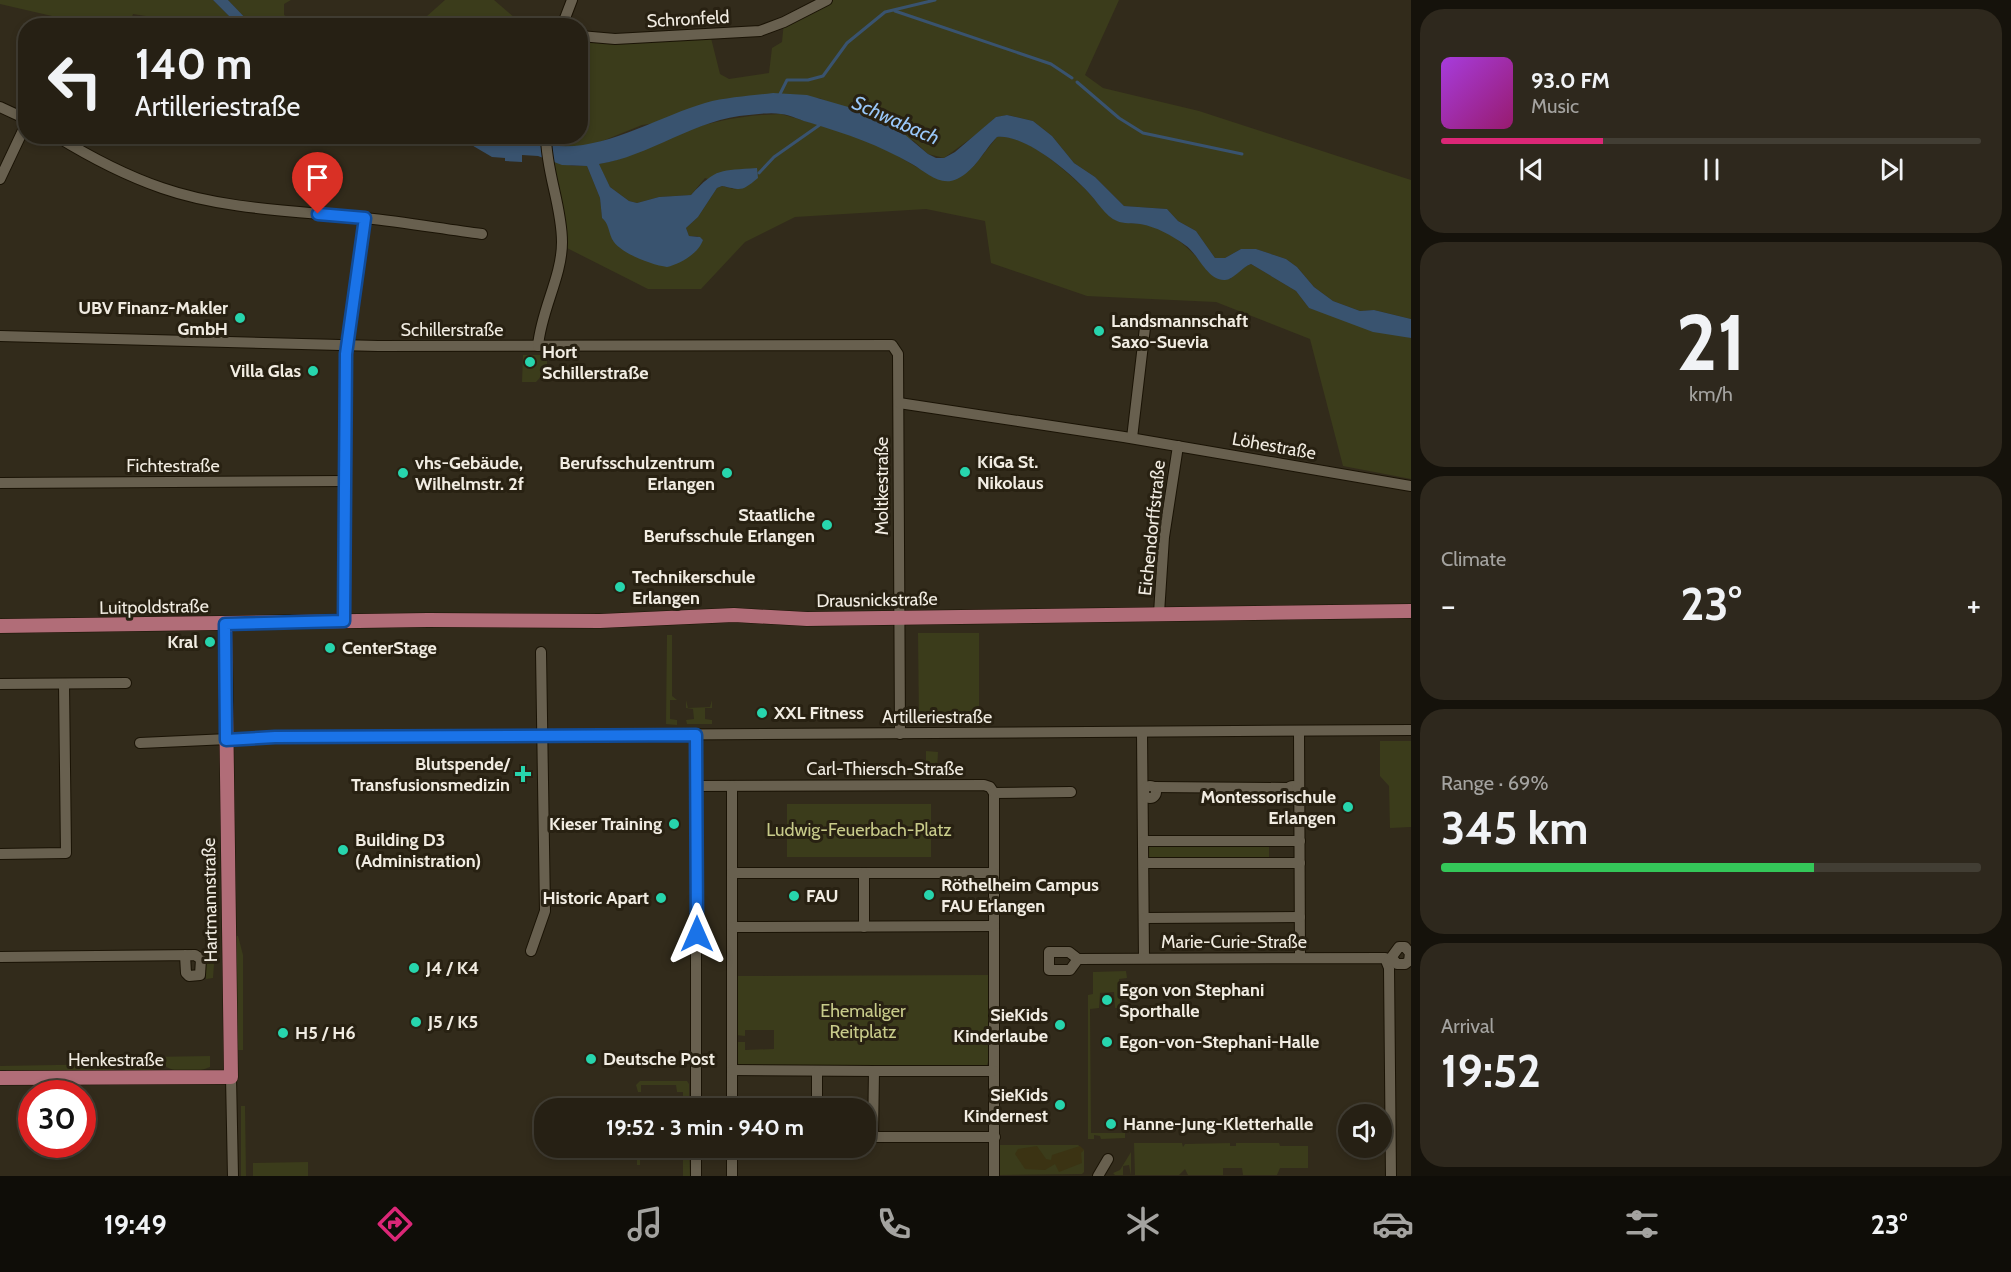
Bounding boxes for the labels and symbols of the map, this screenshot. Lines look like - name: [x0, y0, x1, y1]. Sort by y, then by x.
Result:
- street label: Schronfeld: [646, 6, 730, 32]
- water label: Schwabach: [849, 90, 943, 150]
- pin: [292, 152, 343, 214]
- place label: UBV Finanz-Makler GmbH: [78, 297, 228, 340]
- place label: Landsmannschaft Saxo-Suevia: [1111, 310, 1248, 353]
- marker: UBV Finanz-Makler GmbH: [233, 311, 247, 325]
- street label: Schillerstraße: [401, 319, 503, 341]
- marker: Landsmannschaft Saxo-Suevia: [1092, 324, 1106, 338]
- place label: Hort Schillerstraße: [542, 341, 649, 384]
- marker: Hort Schillerstraße: [523, 355, 537, 369]
- place label: Villa Glas: [230, 360, 301, 382]
- marker: Villa Glas: [306, 364, 320, 378]
- street label: Löhestraße: [1230, 428, 1318, 464]
- street label: Moltkestraße: [871, 437, 893, 535]
- place label: KiGa St. Nikolaus: [977, 451, 1044, 494]
- place label: vhs-Gebäude, Wilhelmstr. 2f: [415, 452, 524, 495]
- place label: Berufsschulzentrum Erlangen: [559, 452, 715, 495]
- street label: Fichtestraße: [126, 455, 220, 477]
- street label: Eichendorffstraße: [1134, 459, 1170, 597]
- marker: KiGa St. Nikolaus: [958, 465, 972, 479]
- marker: vhs-Gebäude, Wilhelmstr. 2f: [396, 466, 410, 480]
- marker: Berufsschulzentrum Erlangen: [720, 466, 734, 480]
- place label: Staatliche Berufsschule Erlangen: [643, 504, 815, 547]
- marker: Staatliche Berufsschule Erlangen: [820, 518, 834, 532]
- place label: Technikerschule Erlangen: [632, 566, 755, 609]
- marker: Technikerschule Erlangen: [613, 580, 627, 594]
- street label: Drausnickstraße: [816, 588, 938, 612]
- street label: Luitpoldstraße: [99, 595, 209, 619]
- place label: Kral: [167, 631, 198, 653]
- marker: Kral: [203, 635, 217, 649]
- place label: CenterStage: [342, 637, 437, 659]
- marker: CenterStage: [323, 641, 337, 655]
- place label: XXL Fitness: [773, 702, 864, 724]
- marker: XXL Fitness: [755, 706, 769, 720]
- street label: Artilleriestraße: [882, 706, 992, 728]
- place label: Blutspende/ Transfusionsmedizin: [351, 753, 511, 796]
- street label: Carl-Thiersch-Straße: [806, 758, 964, 780]
- marker: Blutspende/ Transfusionsmedizin: [514, 765, 532, 783]
- place label: Montessorischule Erlangen: [1200, 786, 1336, 829]
- marker: Montessorischule Erlangen: [1341, 800, 1355, 814]
- place label: Kieser Training: [549, 813, 662, 835]
- marker: Kieser Training: [667, 817, 681, 831]
- park label: Ludwig-Feuerbach-Platz: [766, 819, 952, 841]
- place label: Building D3 (Administration): [355, 829, 481, 872]
- street label: Hartmannstraße: [198, 837, 222, 963]
- marker: Building D3 (Administration): [336, 843, 350, 857]
- place label: Röthelheim Campus FAU Erlangen: [941, 874, 1099, 917]
- place label: FAU: [806, 885, 838, 907]
- place label: Historic Apart: [542, 887, 649, 909]
- marker: Röthelheim Campus FAU Erlangen: [922, 888, 936, 902]
- marker: FAU: [787, 889, 801, 903]
- marker: Historic Apart: [654, 891, 668, 905]
- position arrow: [665, 902, 729, 966]
- street label: Marie-Curie-Straße: [1161, 931, 1307, 953]
- place label: J4 / K4: [425, 957, 479, 979]
- marker: J4 / K4: [407, 961, 421, 975]
- place label: Egon von Stephani Sporthalle: [1119, 979, 1264, 1022]
- marker: Egon von Stephani Sporthalle: [1100, 993, 1114, 1007]
- park label: Ehemaliger Reitplatz: [820, 1000, 906, 1043]
- place label: SieKids Kinderlaube: [953, 1004, 1048, 1047]
- place label: J5 / K5: [427, 1011, 478, 1033]
- marker: J5 / K5: [409, 1015, 423, 1029]
- marker: SieKids Kinderlaube: [1053, 1018, 1067, 1032]
- place label: H5 / H6: [295, 1022, 356, 1044]
- marker: H5 / H6: [276, 1026, 290, 1040]
- place label: Egon-von-Stephani-Halle: [1119, 1031, 1319, 1053]
- marker: Egon-von-Stephani-Halle: [1100, 1035, 1114, 1049]
- place label: Deutsche Post: [603, 1048, 715, 1070]
- street label: Henkestraße: [68, 1049, 164, 1071]
- marker: Deutsche Post: [584, 1052, 598, 1066]
- speed limit sign: 30: [18, 1080, 96, 1158]
- place label: SieKids Kindernest: [963, 1084, 1048, 1127]
- marker: SieKids Kindernest: [1053, 1098, 1067, 1112]
- place label: Hanne-Jung-Kletterhalle: [1123, 1113, 1313, 1135]
- marker: Hanne-Jung-Kletterhalle: [1104, 1117, 1118, 1131]

